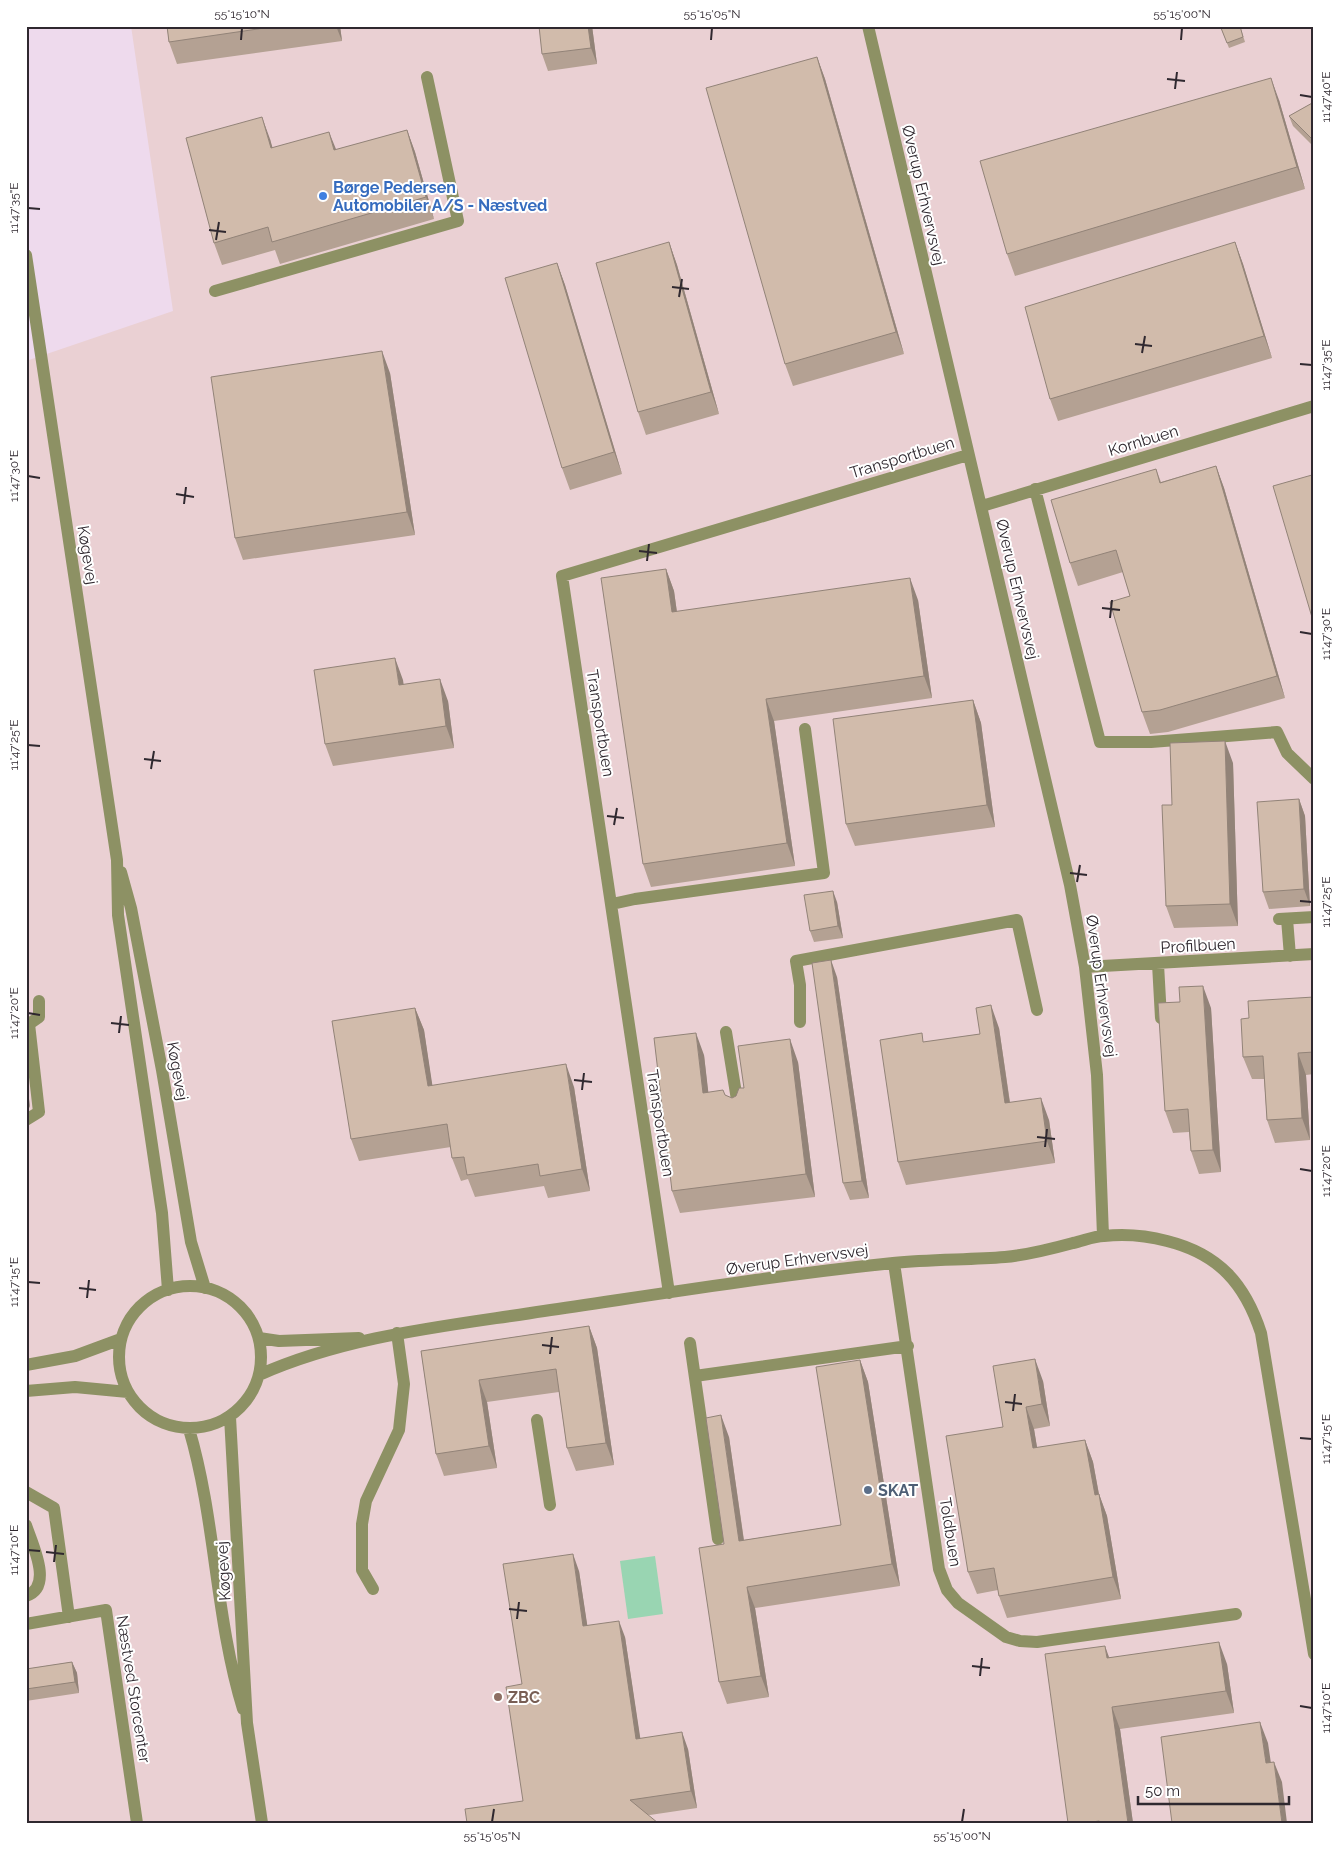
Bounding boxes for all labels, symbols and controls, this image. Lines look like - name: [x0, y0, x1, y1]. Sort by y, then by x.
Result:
- text: 55°15'10"N: [214, 7, 270, 21]
- text: 55°15'05"N: [684, 7, 740, 21]
- text: 55°15'00"N: [1153, 7, 1211, 21]
- text: 11°47'40"E: [1319, 71, 1333, 123]
- street label: Øverup Erhvervsvej: [898, 123, 949, 267]
- place label: Børge Pedersen Automobiler A/S - Næstved: [333, 178, 547, 215]
- text: 11°47'35"E: [7, 182, 21, 234]
- marker: Børge Pedersen Automobiler A/S - Næstved: [317, 190, 329, 202]
- text: 11°47'35"E: [1319, 339, 1333, 391]
- street label: Kornbuen: [1106, 421, 1181, 460]
- street label: Transportbuen: [848, 433, 957, 482]
- text: 11°47'30"E: [7, 450, 21, 502]
- street label: Øverup Erhvervsvej: [992, 517, 1043, 661]
- street label: Køgevej: [73, 524, 102, 586]
- text: 11°47'30"E: [1319, 608, 1333, 660]
- street label: Transportbuen: [583, 668, 618, 778]
- text: 11°47'25"E: [7, 719, 21, 771]
- text: 11°47'25"E: [1319, 876, 1333, 928]
- street label: Øverup Erhvervsvej: [1082, 914, 1121, 1058]
- street label: Profilbuen: [1160, 934, 1236, 957]
- text: 11°47'20"E: [7, 987, 21, 1039]
- street label: Køgevej: [163, 1040, 192, 1102]
- street label: Transportbuen: [643, 1068, 678, 1178]
- text: 11°47'20"E: [1319, 1145, 1333, 1197]
- street label: Øverup Erhvervsvej: [725, 1240, 869, 1279]
- text: 11°47'15"E: [7, 1257, 21, 1307]
- text: 11°47'15"E: [1319, 1414, 1333, 1464]
- place label: SKAT: [878, 1481, 918, 1500]
- marker: SKAT: [862, 1484, 874, 1496]
- street label: Toldbuen: [936, 1496, 965, 1568]
- text: 11°47'10"E: [7, 1525, 21, 1575]
- street label: Køgevej: [212, 1541, 235, 1601]
- street label: Næstved Storcenter: [112, 1614, 155, 1765]
- text: 11°47'10"E: [1319, 1683, 1333, 1733]
- place label: ZBC: [508, 1688, 540, 1707]
- marker: ZBC: [492, 1691, 504, 1703]
- scale bar: [1138, 1774, 1289, 1806]
- text: 50 m: [1145, 1782, 1180, 1800]
- text: 55°15'05"N: [464, 1829, 520, 1843]
- text: 55°15'00"N: [933, 1829, 991, 1843]

